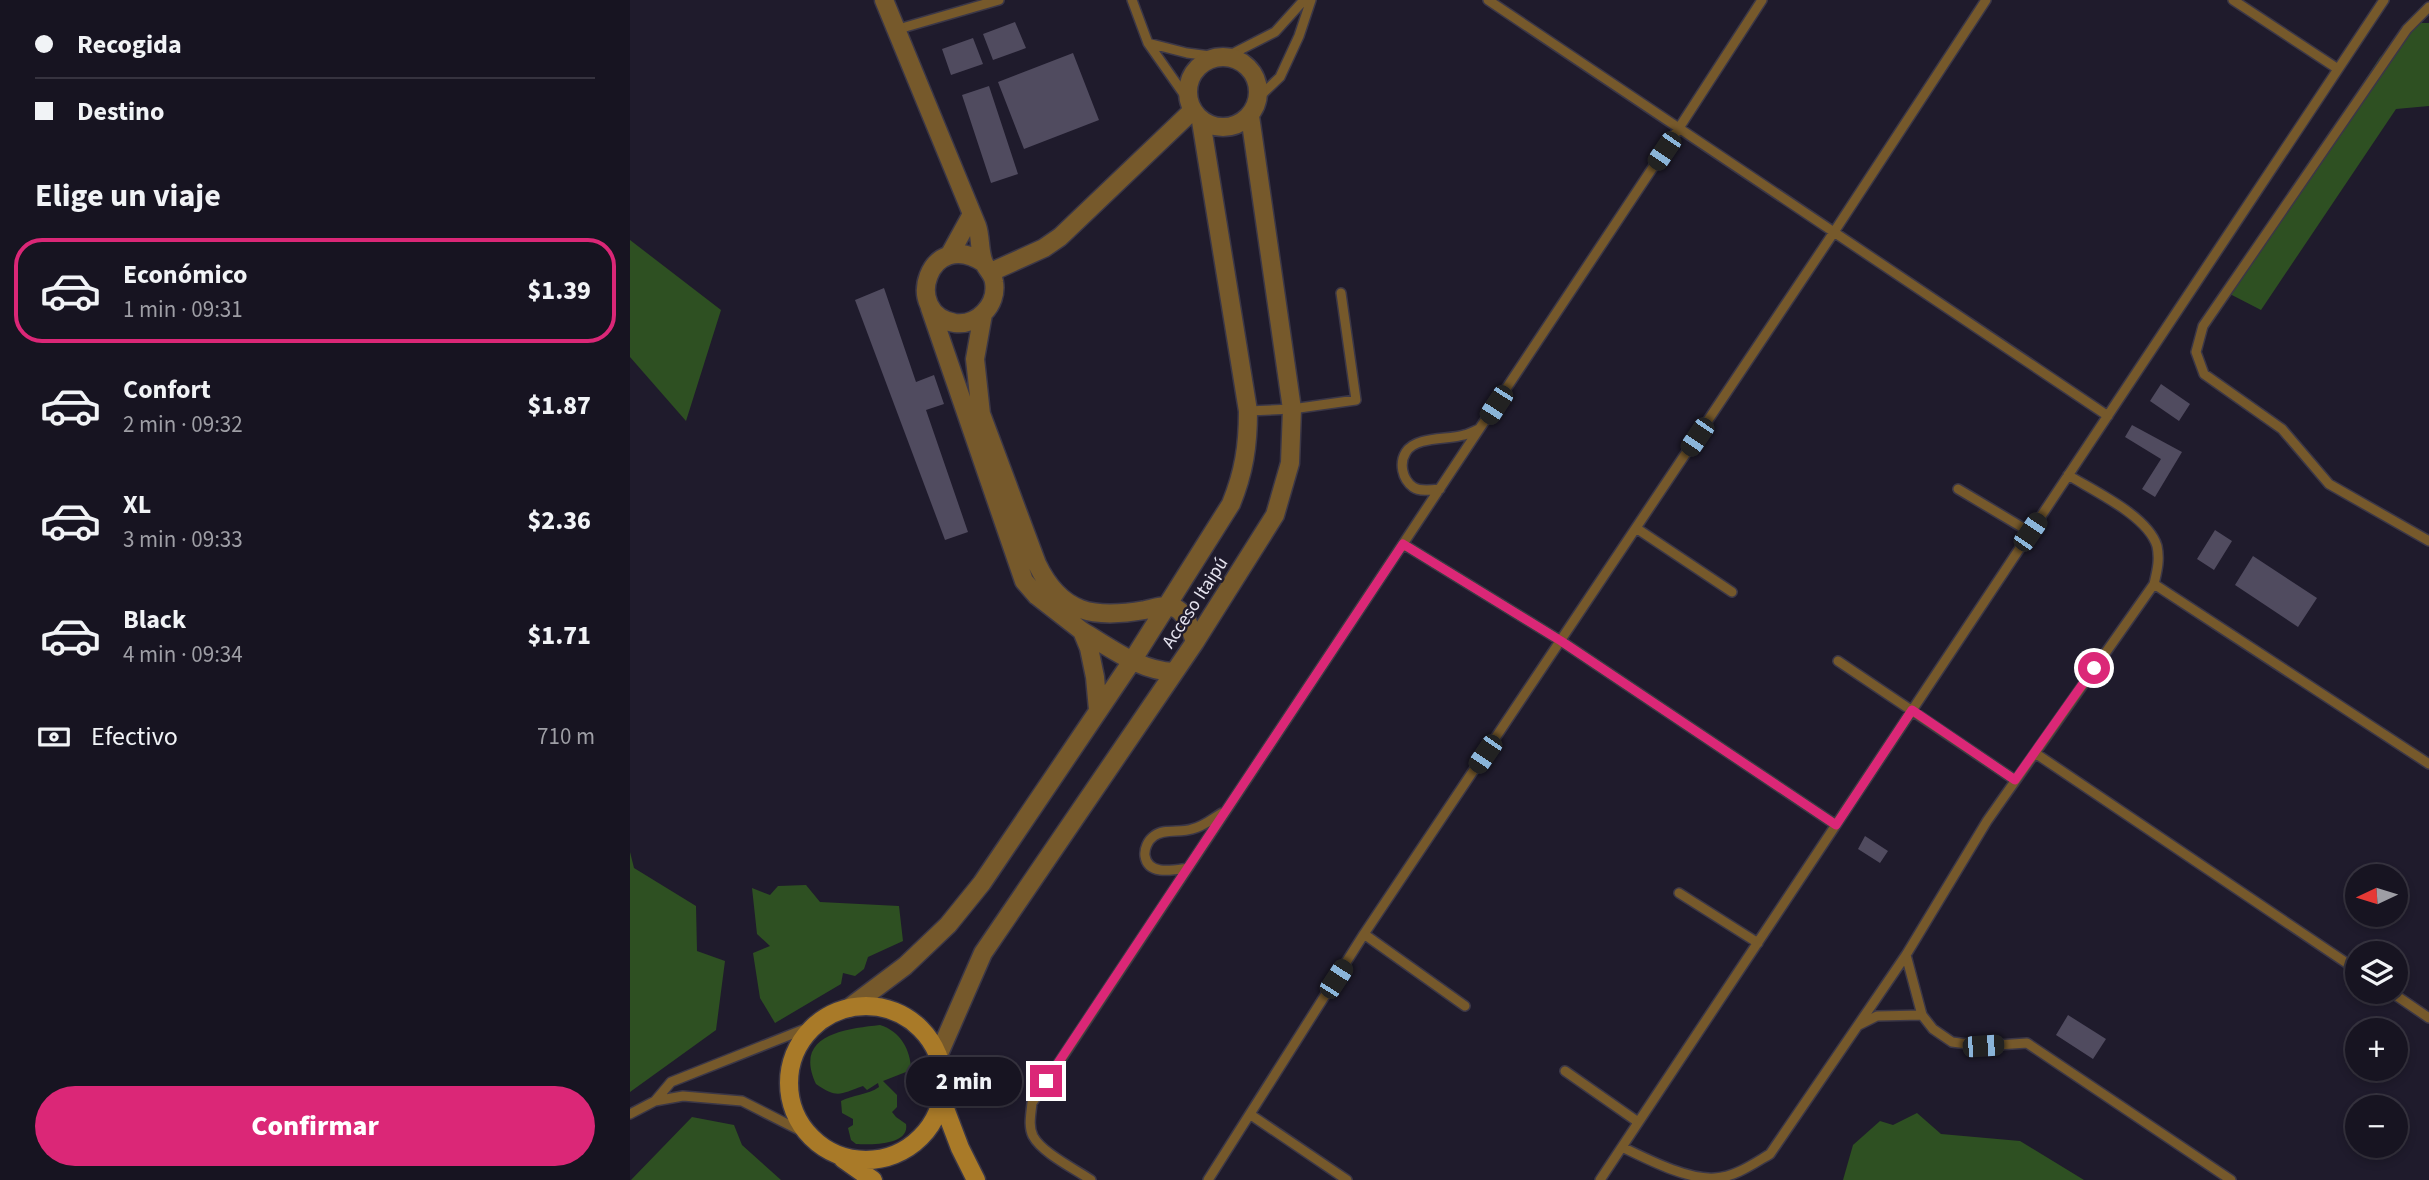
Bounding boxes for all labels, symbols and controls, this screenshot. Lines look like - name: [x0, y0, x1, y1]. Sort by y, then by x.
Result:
- text: Recogida: [77, 26, 182, 63]
- text: Destino: [77, 93, 164, 130]
- car: [1644, 128, 1685, 174]
- text: Elige un viaje: [35, 173, 221, 219]
- text: Económico: [123, 256, 248, 293]
- icon: car: [39, 259, 102, 322]
- text: $1.39: [527, 272, 591, 309]
- text: 1 min · 09:31: [123, 293, 243, 326]
- text: Confort: [123, 371, 211, 408]
- icon: car: [39, 374, 102, 437]
- car: [1476, 382, 1517, 428]
- text: $1.87: [527, 387, 591, 424]
- text: 2 min · 09:32: [123, 408, 243, 441]
- car: [1677, 414, 1718, 460]
- text: XL: [123, 486, 151, 523]
- icon: car: [39, 489, 102, 552]
- text: $2.36: [527, 502, 591, 539]
- car: [2010, 509, 2051, 555]
- text: 3 min · 09:33: [123, 523, 243, 556]
- street label: Acceso Itaipú: [1155, 552, 1235, 654]
- text: Black: [123, 601, 186, 638]
- icon: car: [39, 604, 102, 667]
- text: $1.71: [527, 617, 591, 654]
- text: 4 min · 09:34: [123, 638, 243, 671]
- route start: [2078, 652, 2110, 684]
- icon: cash: [35, 718, 73, 756]
- text: Efectivo: [91, 718, 178, 755]
- text: 710 m: [537, 720, 595, 753]
- car: [1465, 731, 1506, 777]
- north arrow: [2345, 864, 2408, 928]
- map controls: [2345, 864, 2408, 1158]
- button: layers: [2345, 941, 2408, 1004]
- car: [1316, 956, 1357, 1002]
- button: +: [2345, 1018, 2408, 1081]
- car: [1962, 1034, 2005, 1058]
- callout: 2 min: [906, 1056, 1022, 1106]
- text: 2 min: [936, 1065, 992, 1098]
- route end: [1030, 1065, 1062, 1097]
- button: Confirmar: [35, 1086, 595, 1166]
- button: −: [2345, 1095, 2408, 1158]

